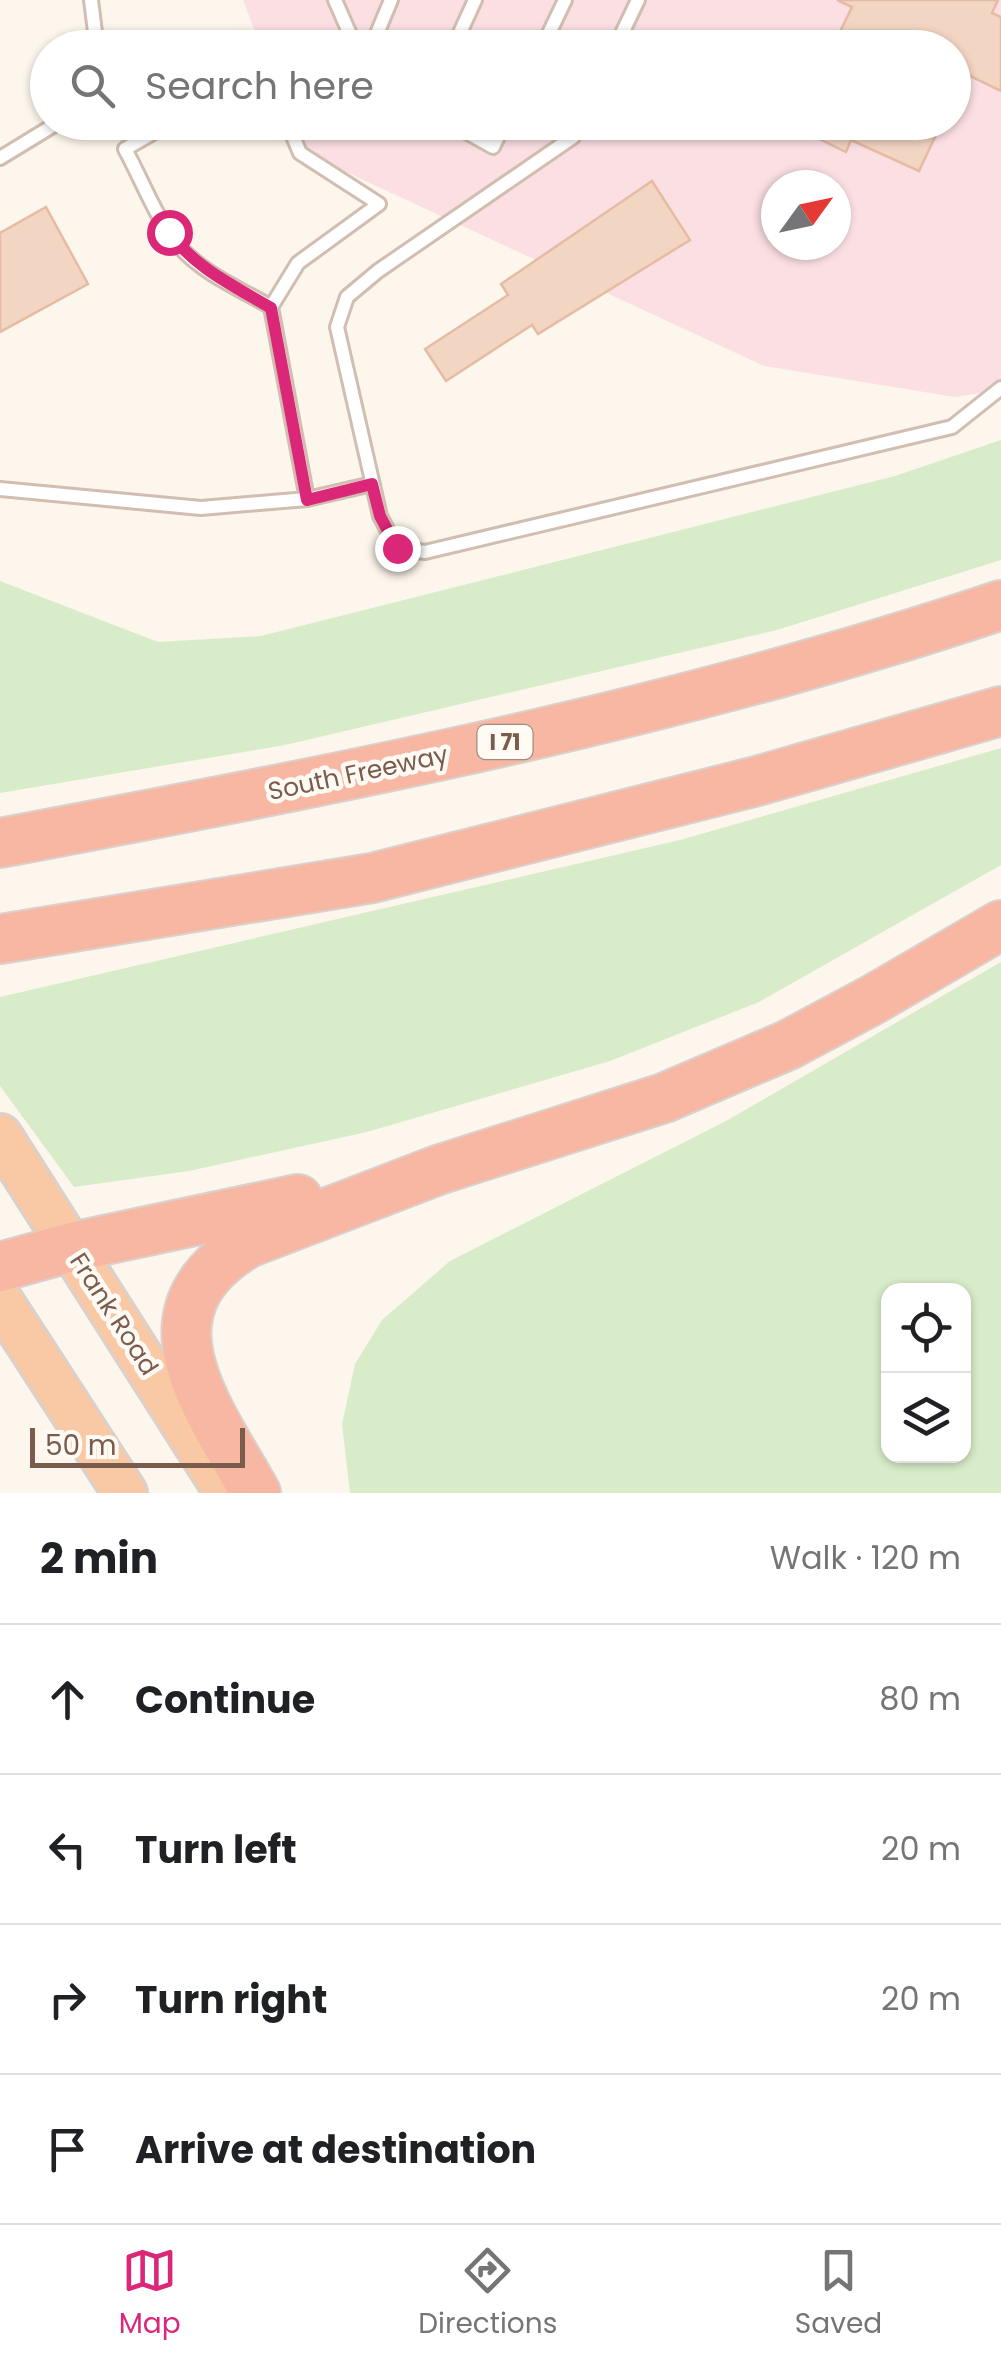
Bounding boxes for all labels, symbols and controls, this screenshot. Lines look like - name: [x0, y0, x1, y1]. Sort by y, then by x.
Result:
- search box: [30, 30, 971, 140]
- icon: search: [65, 58, 120, 113]
- text: Search here: [145, 59, 374, 112]
- north arrow: [761, 170, 851, 260]
- route start: [147, 210, 193, 256]
- route end: [375, 526, 421, 572]
- road number: I 71: [478, 725, 532, 759]
- street label: South Freeway: [265, 737, 451, 809]
- street label: Frank Road: [61, 1246, 167, 1382]
- map controls: [881, 1283, 971, 1463]
- button: locate: [881, 1283, 971, 1373]
- button: layers: [881, 1373, 971, 1463]
- scale bar: [30, 1423, 245, 1468]
- text: 50 m: [45, 1426, 116, 1465]
- text: 2 min: [40, 1529, 158, 1588]
- text: Walk · 120 m: [770, 1535, 961, 1580]
- icon: ahead: [40, 1672, 95, 1727]
- text: Continue: [135, 1673, 315, 1726]
- text: 80 m: [879, 1676, 961, 1721]
- icon: left: [40, 1822, 95, 1877]
- text: Turn left: [135, 1823, 297, 1876]
- text: 20 m: [881, 1826, 961, 1871]
- icon: right: [40, 1972, 95, 2027]
- text: Turn right: [135, 1973, 327, 2026]
- text: 20 m: [881, 1976, 961, 2021]
- icon: arrive: [40, 2122, 95, 2177]
- text: Arrive at destination: [135, 2123, 536, 2176]
- tab: Map: [119, 2243, 181, 2345]
- tab: Directions: [418, 2243, 557, 2345]
- tab: Saved: [795, 2243, 882, 2345]

